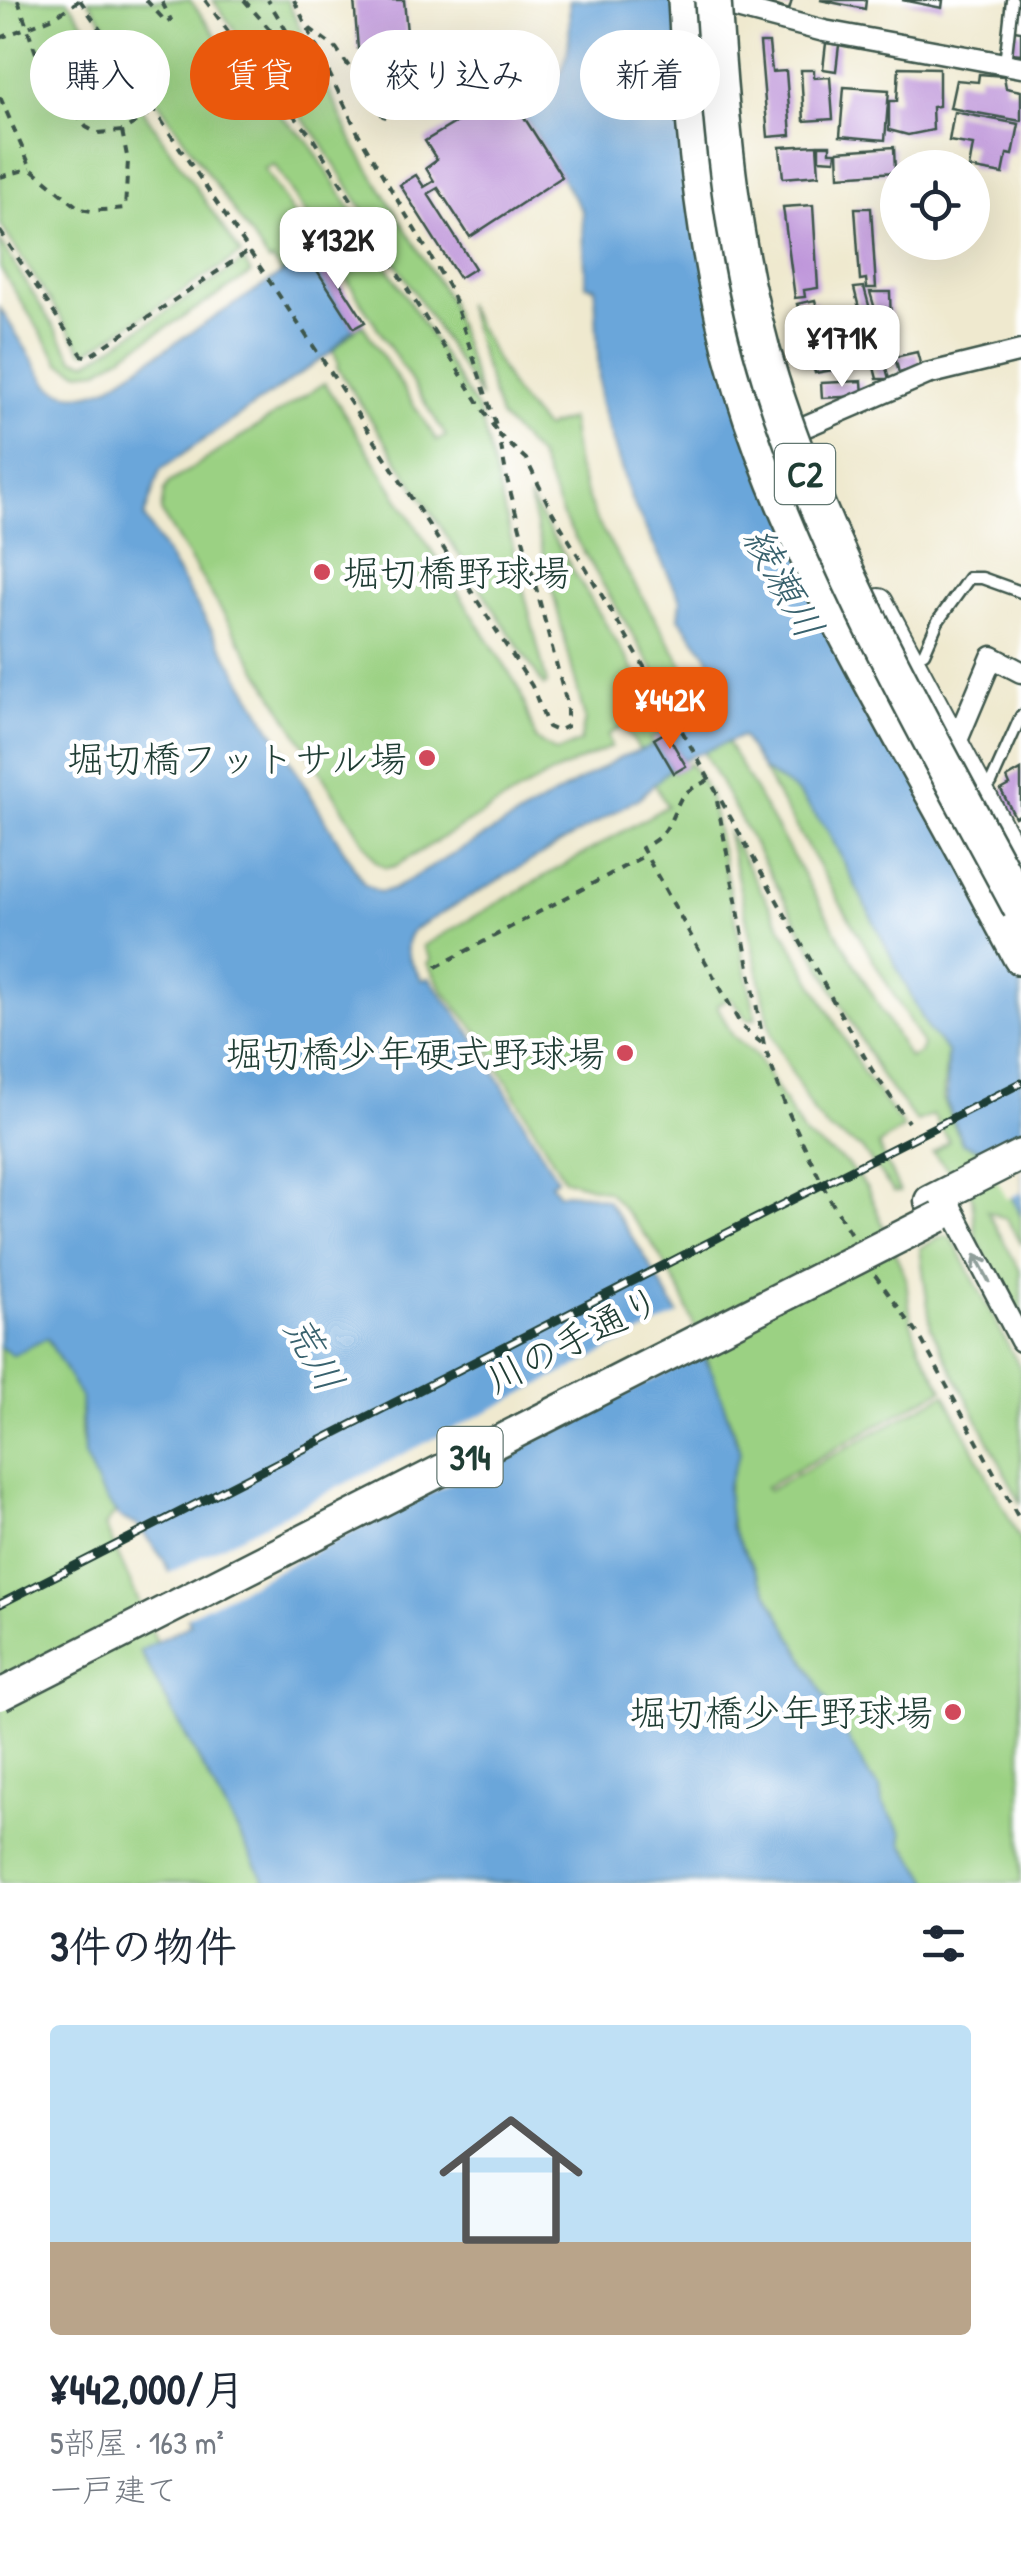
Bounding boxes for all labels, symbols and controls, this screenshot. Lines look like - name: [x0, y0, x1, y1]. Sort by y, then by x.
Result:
- chip: 購入: [30, 30, 170, 120]
- chip: 賃貸: [190, 30, 330, 120]
- chip: 絞り込み: [350, 30, 560, 120]
- chip: 新着: [580, 30, 720, 120]
- map controls: [880, 150, 990, 260]
- button: locate: [880, 150, 990, 260]
- pin: ¥132K: [268, 207, 408, 292]
- text: ¥132K: [302, 218, 374, 261]
- pin: ¥171K: [772, 305, 912, 390]
- text: ¥171K: [807, 316, 877, 359]
- road number: C2: [775, 444, 835, 504]
- water label: 綾瀬川: [732, 516, 838, 648]
- place label: 堀切橋野球場: [342, 546, 570, 598]
- marker: 堀切橋野球場: [311, 561, 333, 583]
- pin: ¥442K: [600, 667, 740, 752]
- text: ¥442K: [635, 678, 705, 721]
- place label: 堀切橋フットサル場: [67, 732, 407, 784]
- marker: 堀切橋フットサル場: [416, 747, 438, 769]
- place label: 堀切橋少年硬式野球場: [225, 1027, 605, 1079]
- marker: 堀切橋少年硬式野球場: [614, 1042, 636, 1064]
- one-way arrow: [972, 1253, 991, 1283]
- street label: 川の手通り: [477, 1273, 669, 1405]
- water label: 荒川: [272, 1305, 358, 1401]
- road number: 314: [438, 1427, 502, 1487]
- place label: 堀切橋少年野球場: [629, 1686, 933, 1738]
- marker: 堀切橋少年野球場: [942, 1701, 964, 1723]
- icon: filters: [916, 1916, 971, 1971]
- text: 3件の物件: [50, 1917, 237, 1974]
- icon: home: [421, 2090, 601, 2270]
- text: ¥442,000/月: [50, 2360, 245, 2417]
- text: 5部屋 · 163 m²: [50, 2421, 224, 2464]
- text: 一戸建て: [50, 2468, 178, 2511]

